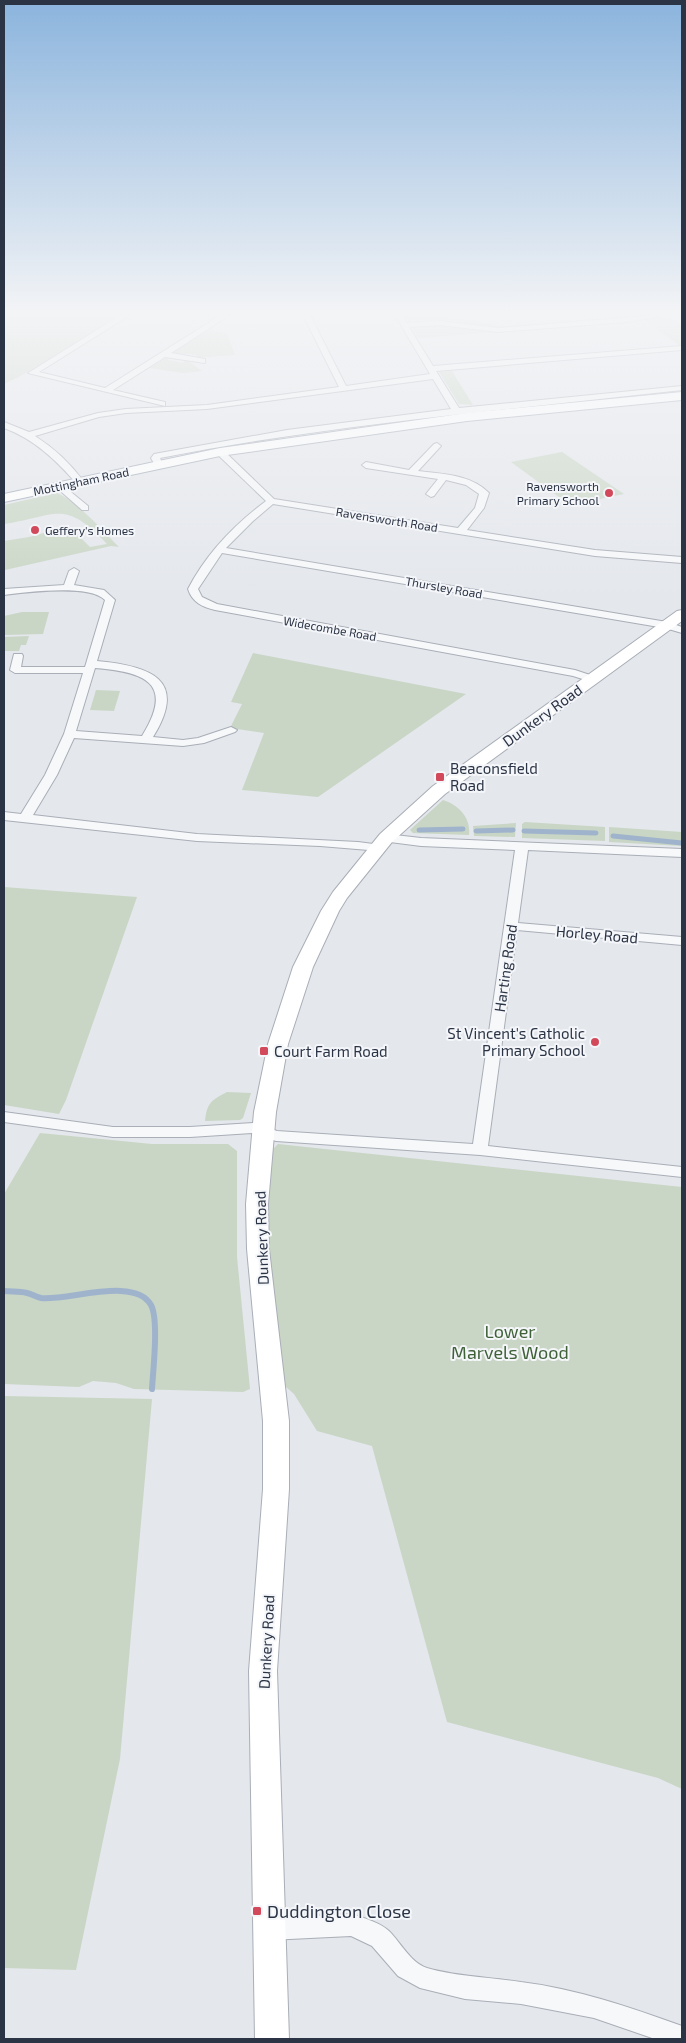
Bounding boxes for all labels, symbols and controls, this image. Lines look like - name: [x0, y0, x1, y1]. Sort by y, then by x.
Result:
- street label: Mottingham Road: [32, 464, 130, 498]
- place label: Ravensworth Primary School: [517, 479, 599, 507]
- marker: Ravensworth Primary School: [603, 487, 615, 499]
- street label: Ravensworth Road: [335, 504, 439, 534]
- place label: Geffery's Homes: [45, 523, 134, 537]
- marker: Geffery's Homes: [29, 524, 41, 536]
- street label: Thursley Road: [404, 573, 484, 601]
- street label: Widecombe Road: [282, 613, 378, 643]
- street label: Dunkery Road: [499, 680, 585, 750]
- place label: Beaconsfield Road: [450, 759, 538, 794]
- marker: Beaconsfield Road: [434, 771, 446, 783]
- street label: Horley Road: [555, 921, 639, 947]
- street label: Harting Road: [490, 923, 520, 1013]
- place label: St Vincent's Catholic Primary School: [447, 1024, 586, 1059]
- marker: St Vincent's Catholic Primary School: [589, 1036, 601, 1048]
- place label: Court Farm Road: [274, 1042, 388, 1060]
- marker: Court Farm Road: [258, 1045, 270, 1057]
- street label: Dunkery Road: [250, 1191, 272, 1285]
- park label: Lower Marvels Wood: [451, 1320, 569, 1363]
- street label: Dunkery Road: [255, 1594, 277, 1690]
- place label: Duddington Close: [267, 1900, 411, 1922]
- marker: Duddington Close: [251, 1905, 263, 1917]

